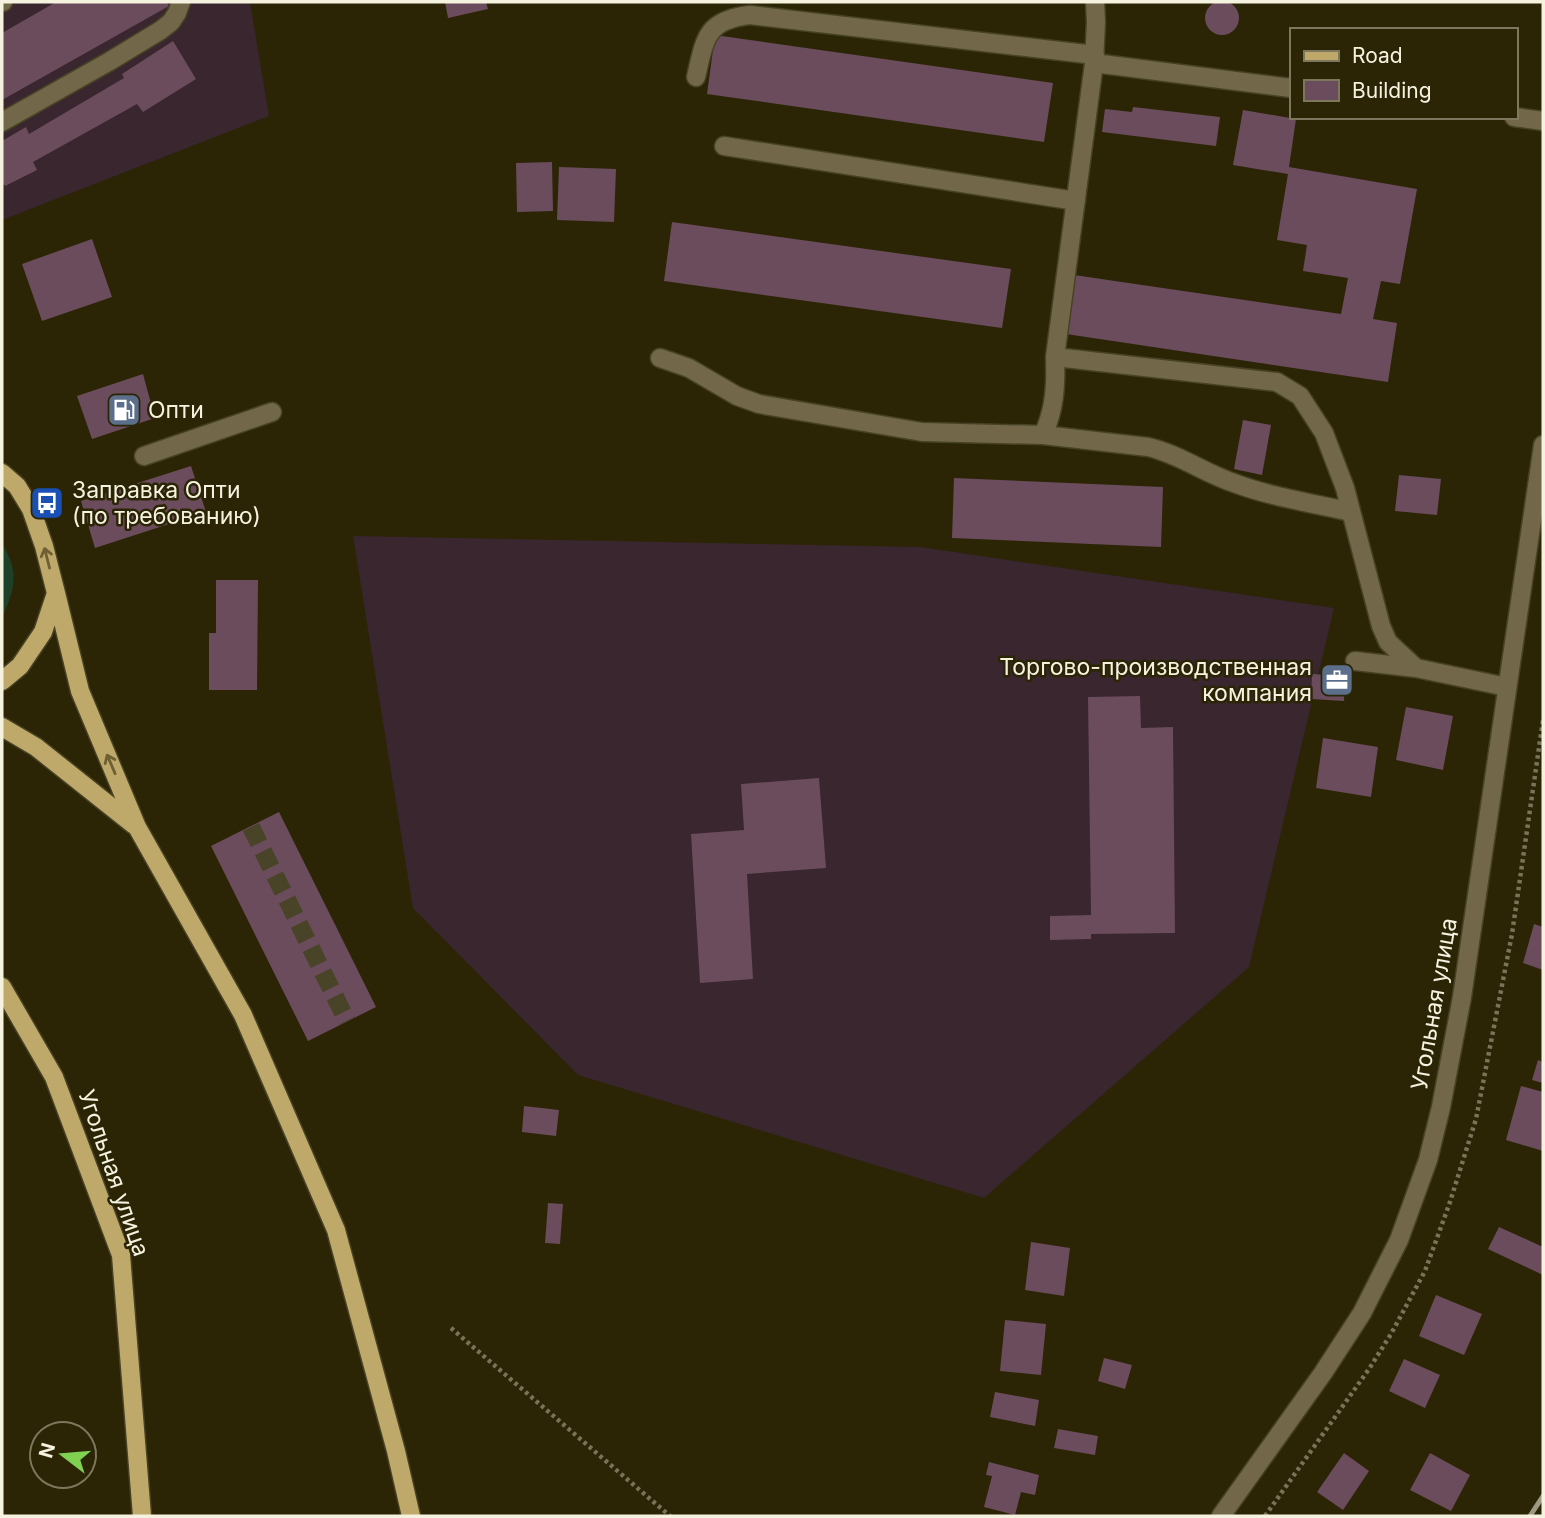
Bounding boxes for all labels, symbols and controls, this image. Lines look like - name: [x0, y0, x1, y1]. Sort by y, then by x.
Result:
- legend: [1290, 28, 1517, 119]
- text: Road: [1352, 43, 1403, 68]
- text: Building: [1352, 78, 1432, 103]
- fuel station icon: Опти: [105, 391, 143, 429]
- place label: Опти: [148, 396, 204, 424]
- place label: Заправка Опти (по требованию): [72, 476, 261, 530]
- bus stop icon: Заправка Опти (по требованию): [28, 484, 66, 522]
- one-way arrow: [40, 547, 53, 570]
- place label: Торгово-производственная компания: [999, 653, 1312, 707]
- office icon: Торгово-производственная компания: [1318, 661, 1356, 699]
- one-way arrow: [103, 754, 116, 776]
- street label: Угольная улица: [1405, 916, 1463, 1092]
- street label: Угольная улица: [72, 1086, 156, 1260]
- north arrow: [28, 1420, 98, 1490]
- text: N: [34, 1440, 60, 1461]

